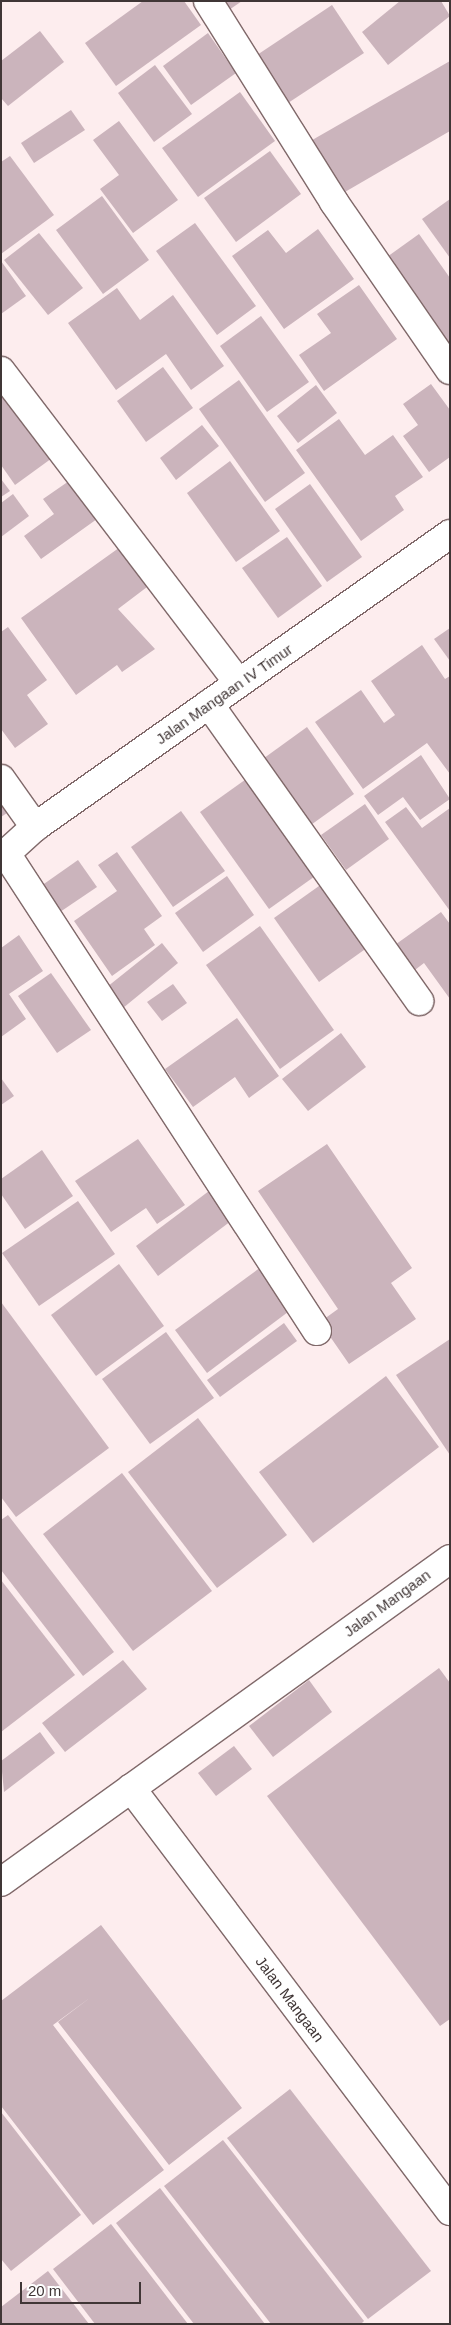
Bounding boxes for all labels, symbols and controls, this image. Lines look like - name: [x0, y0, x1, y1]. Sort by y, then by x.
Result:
- street label: Jalan Mangaan IV Timur: [152, 640, 296, 748]
- street label: Jalan Mangaan: [340, 1566, 434, 1640]
- street label: Jalan Mangaan: [252, 1953, 328, 2045]
- scale bar: [22, 2272, 144, 2304]
- text: 20 m: [28, 2282, 61, 2299]

